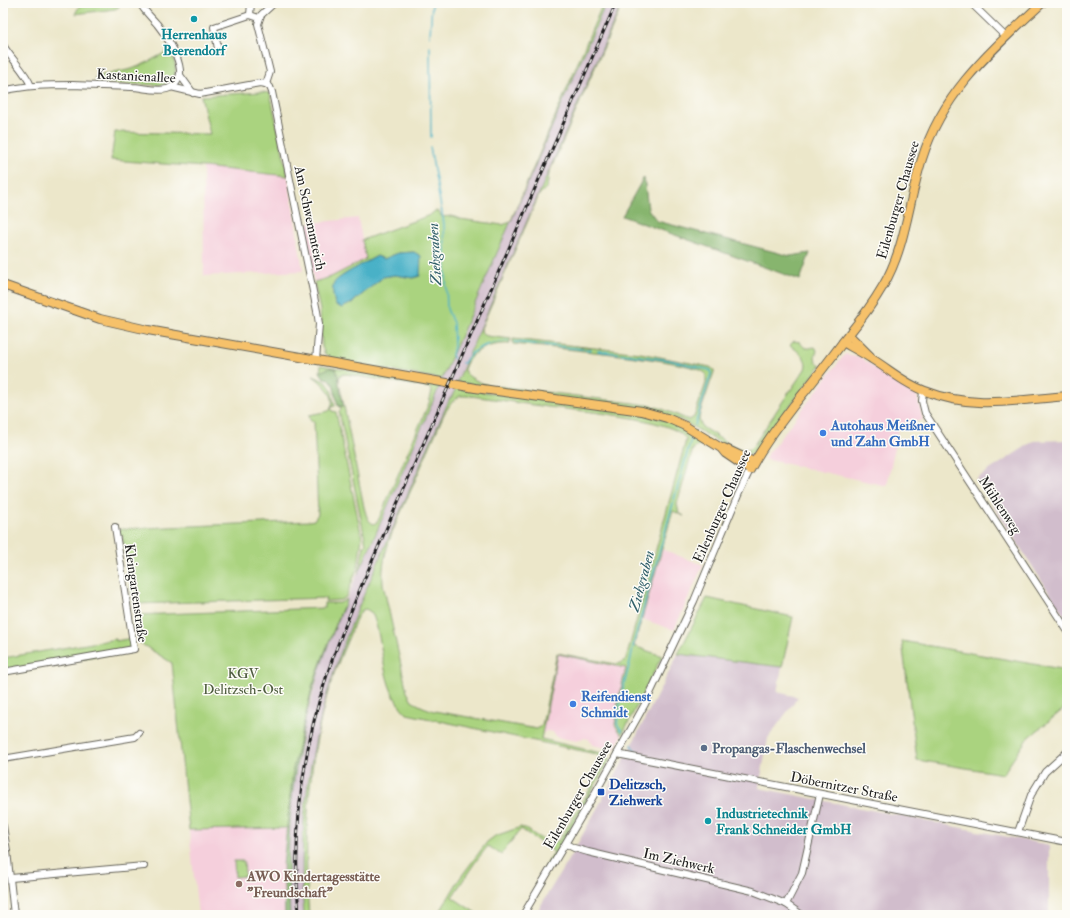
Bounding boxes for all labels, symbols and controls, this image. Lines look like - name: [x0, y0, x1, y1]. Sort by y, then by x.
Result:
- marker: Herrenhaus Beerendorf: [189, 14, 199, 24]
- place label: Herrenhaus Beerendorf: [161, 26, 228, 59]
- street label: Kastanienallee: [96, 65, 176, 87]
- street label: Eilenburger Chaussee: [873, 139, 923, 261]
- street label: Am Schwemmteich: [290, 163, 330, 272]
- water label: Ziehgraben: [424, 222, 446, 287]
- place label: Autohaus Meißner und Zahn GmbH: [830, 417, 936, 450]
- marker: Autohaus Meißner und Zahn GmbH: [818, 428, 828, 438]
- street label: Eilenburger Chaussee: [689, 447, 755, 565]
- street label: Mühlenweg: [975, 473, 1026, 538]
- street label: Kleingartenstraße: [121, 543, 151, 643]
- water label: Ziehgraben: [624, 548, 659, 615]
- park label: KGV Delitzsch-Ost: [203, 665, 284, 698]
- place label: Reifendienst Schmidt: [581, 688, 651, 721]
- marker: Reifendienst Schmidt: [568, 699, 578, 709]
- street label: Eilenburger Chaussee: [540, 738, 616, 852]
- place label: Propangas-Flaschenwechsel: [712, 740, 866, 758]
- marker: Propangas-Flaschenwechsel: [699, 743, 709, 753]
- street label: Döbernitzer Straße: [789, 768, 899, 806]
- place label: Delitzsch, Ziehwerk: [609, 776, 667, 809]
- marker: Delitzsch, Ziehwerk: [596, 787, 606, 797]
- place label: Industrietechnik Frank Schneider GmbH: [716, 805, 852, 838]
- marker: Industrietechnik Frank Schneider GmbH: [703, 816, 713, 826]
- street label: Im Ziehwerk: [642, 845, 717, 878]
- place label: AWO Kindertagesstätte "Freundschaft": [246, 868, 380, 901]
- marker: AWO Kindertagesstätte "Freundschaft": [234, 879, 244, 889]

